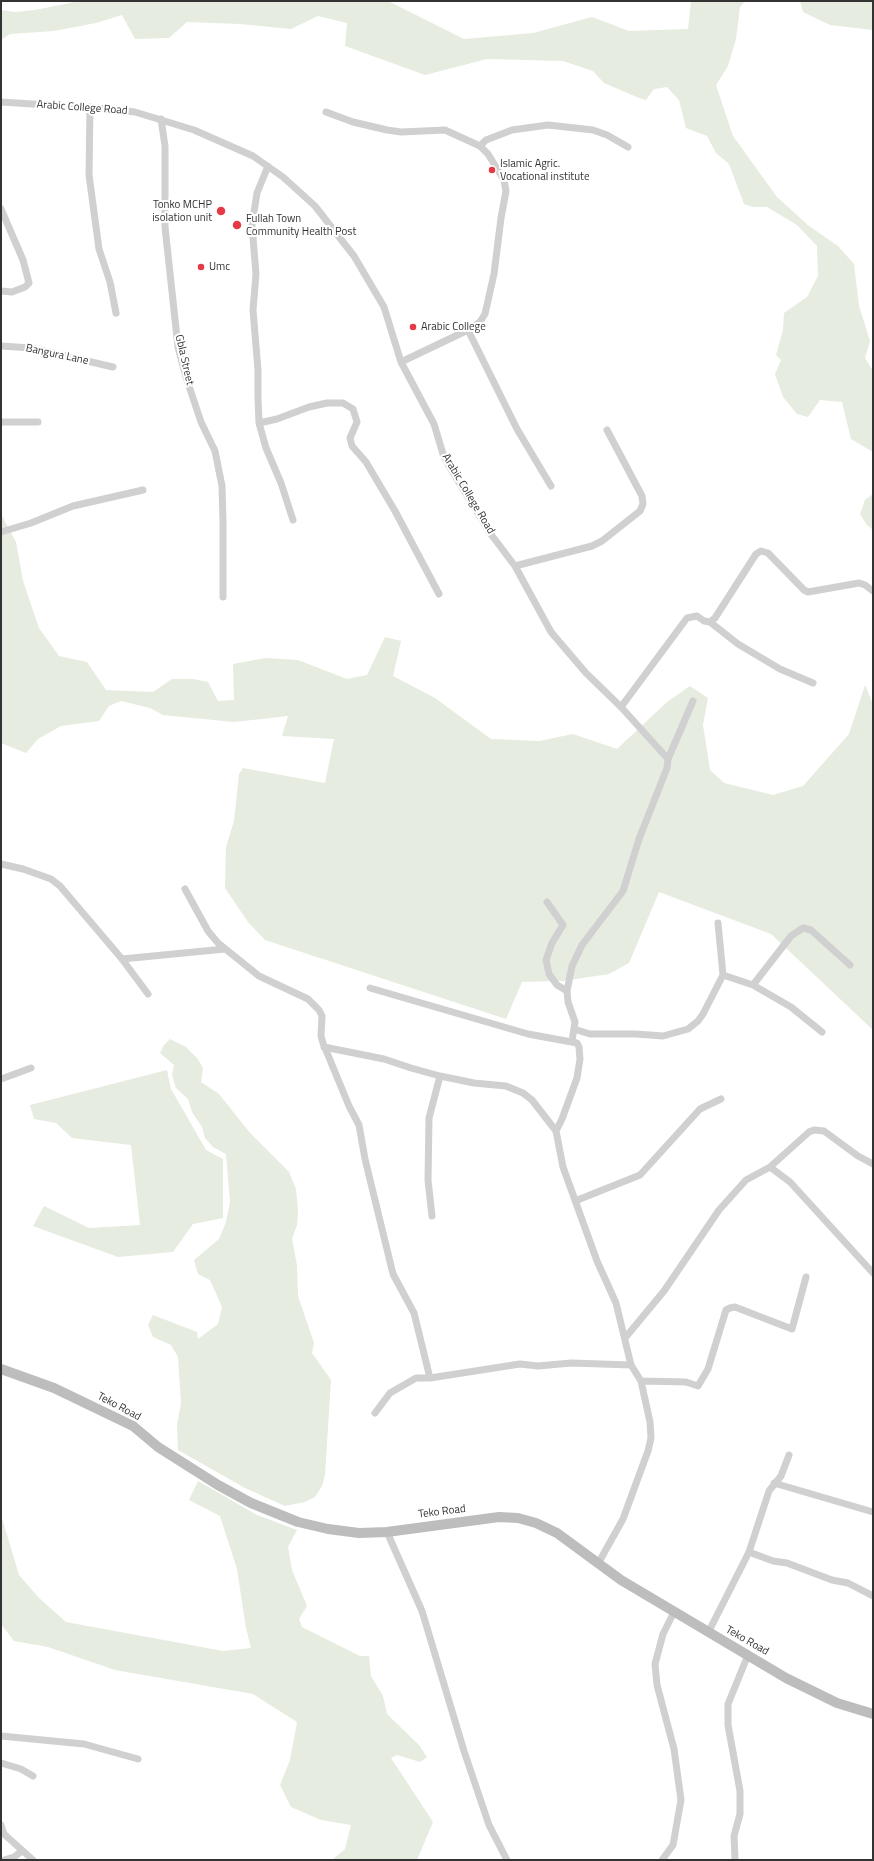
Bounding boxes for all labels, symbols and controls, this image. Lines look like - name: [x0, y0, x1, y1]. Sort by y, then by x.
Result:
- street label: Arabic College Road: [36, 98, 128, 118]
- place label: Islamic Agric. Vocational institute: [500, 157, 589, 183]
- marker: Islamic Agric. Vocational institute: [487, 165, 497, 175]
- place label: Tonko MCHP isolation unit: [152, 198, 212, 224]
- marker: Tonko MCHP isolation unit: [215, 205, 227, 217]
- place label: Fullah Town Community Health Post: [246, 212, 356, 238]
- marker: Fullah Town Community Health Post: [231, 219, 243, 231]
- place label: Umc: [209, 260, 230, 274]
- marker: Umc: [196, 262, 206, 272]
- place label: Arabic College: [421, 320, 486, 334]
- marker: Arabic College: [408, 322, 418, 332]
- street label: Gbla Street: [172, 333, 196, 387]
- street label: Bangura Lane: [24, 342, 90, 368]
- street label: Arabic College Road: [439, 452, 497, 536]
- street label: Teko Road: [95, 1390, 143, 1424]
- street label: Teko Road: [418, 1503, 466, 1521]
- street label: Teko Road: [723, 1623, 771, 1659]

